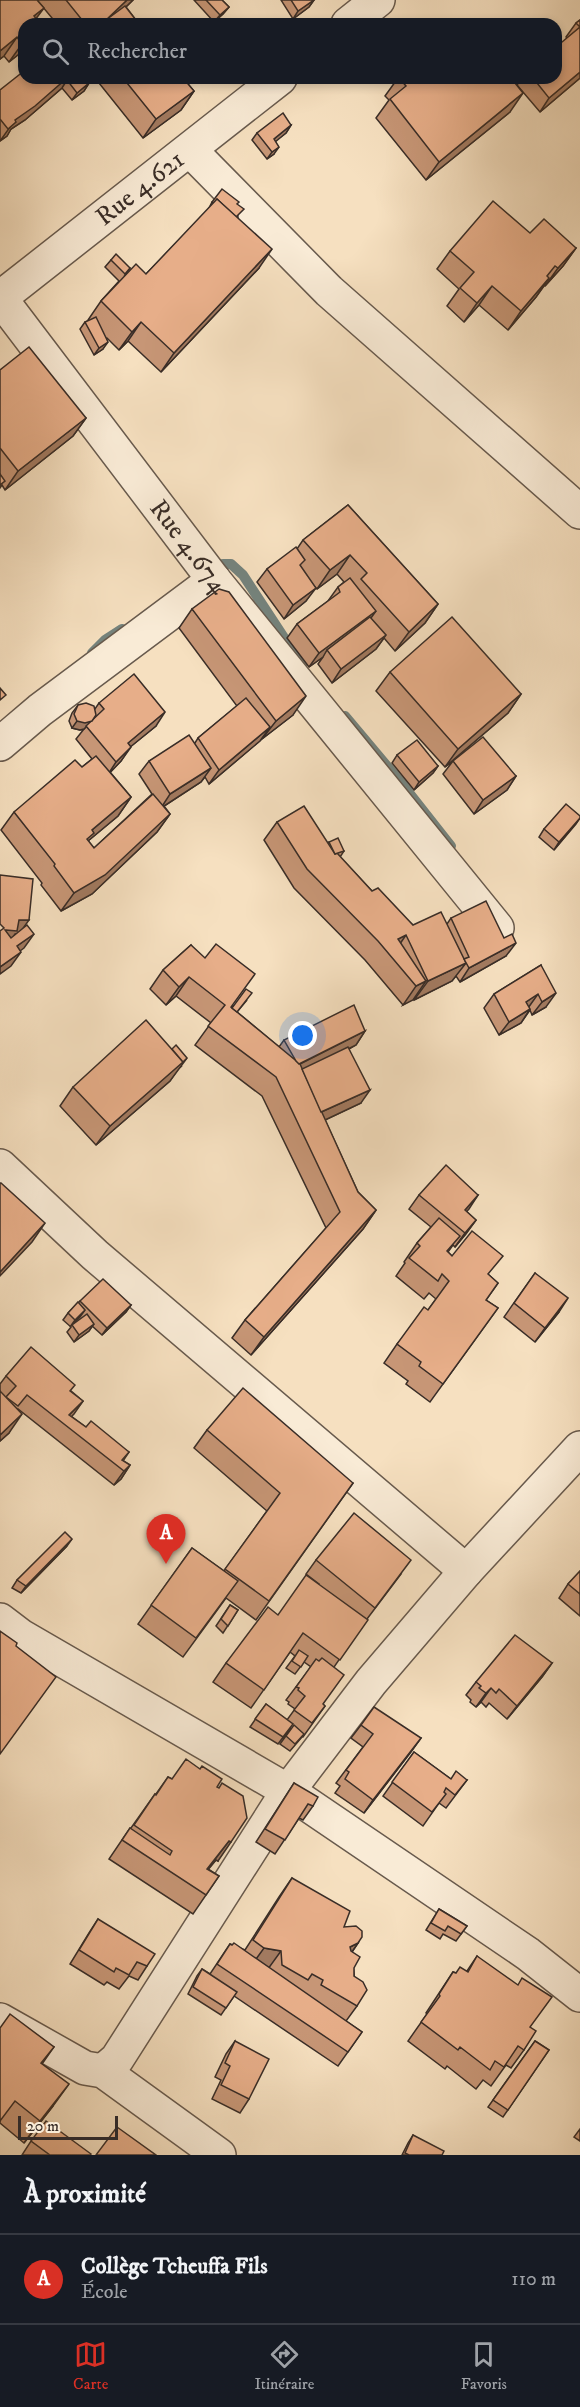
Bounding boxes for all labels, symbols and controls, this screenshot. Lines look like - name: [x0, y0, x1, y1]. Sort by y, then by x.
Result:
- search box: [18, 18, 562, 84]
- icon: search: [39, 35, 72, 68]
- text: Rechercher: [87, 38, 187, 65]
- street label: Rue 4.621: [89, 143, 191, 233]
- street label: Rue 4.674: [142, 493, 236, 601]
- your location: [288, 1021, 317, 1050]
- pin: A: [146, 1514, 186, 1564]
- scale bar: [18, 2113, 118, 2140]
- text: 20 m: [27, 2116, 59, 2136]
- text: À proximité: [24, 2178, 146, 2211]
- text: Collège Tcheuffa Fils: [81, 2253, 268, 2280]
- text: A: [37, 2267, 50, 2292]
- text: 110 m: [511, 2267, 556, 2292]
- text: École: [81, 2280, 128, 2305]
- tab: Carte: [73, 2338, 108, 2394]
- tab: Itinéraire: [254, 2338, 314, 2394]
- tab: Favoris: [461, 2338, 507, 2394]

